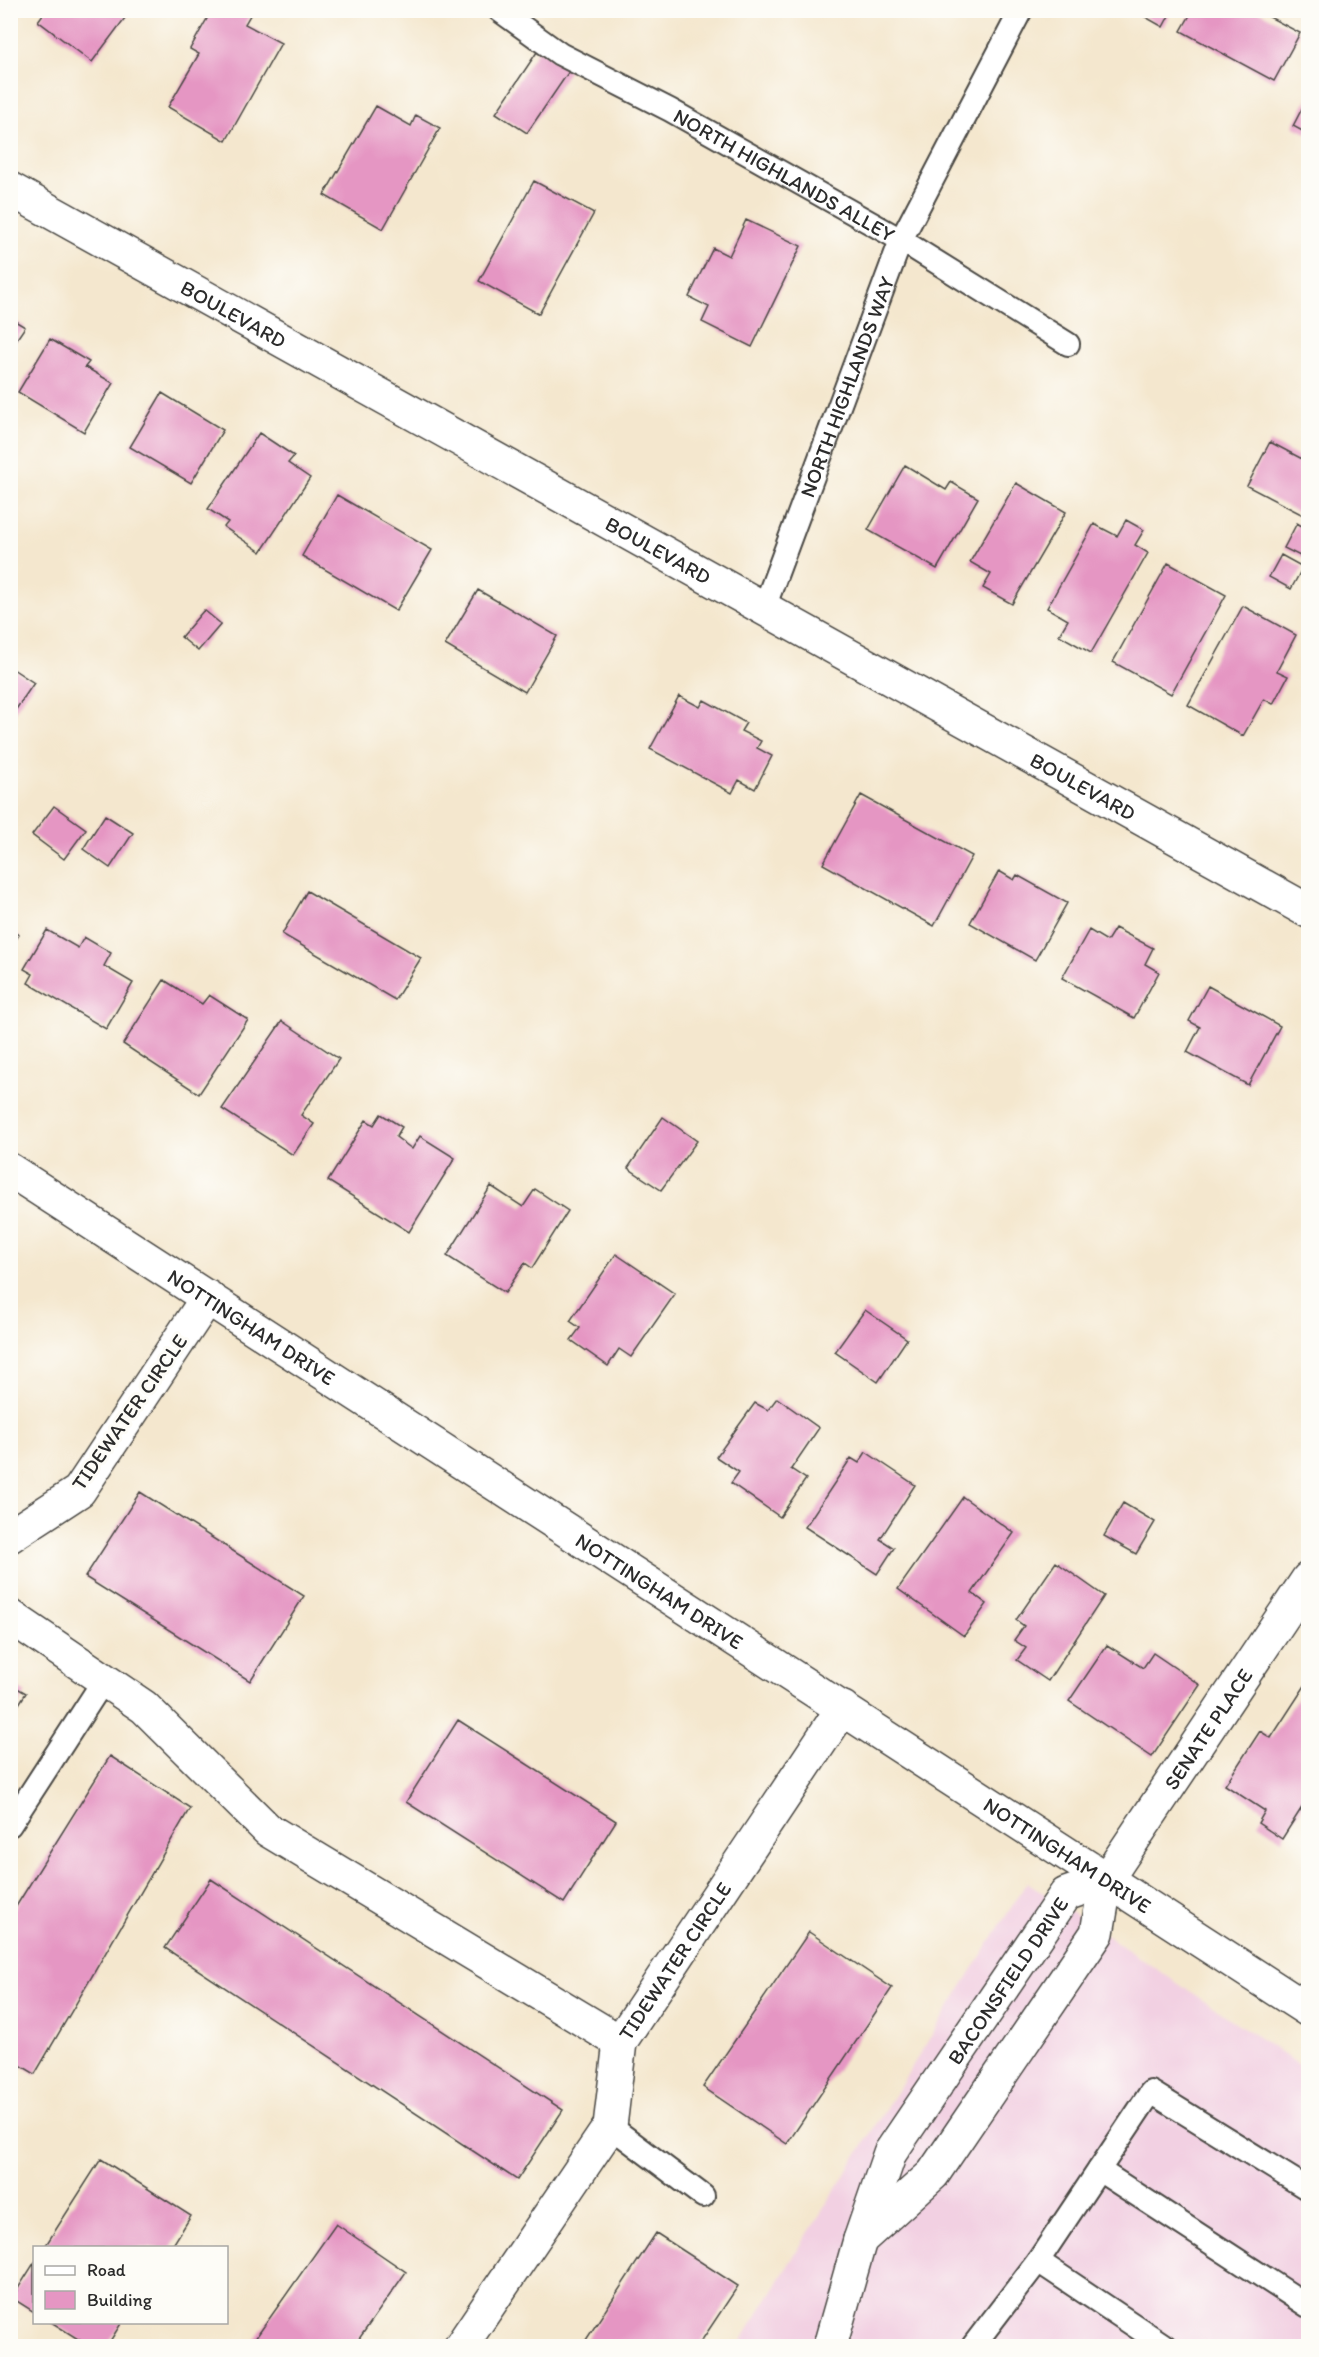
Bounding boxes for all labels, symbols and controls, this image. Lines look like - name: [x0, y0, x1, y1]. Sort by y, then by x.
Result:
- street label: NORTH HIGHLANDS ALLEY: [670, 102, 899, 247]
- street label: NORTH HIGHLANDS WAY: [794, 273, 899, 501]
- street label: BOULEVARD: [177, 274, 291, 353]
- street label: BOULEVARD: [601, 510, 716, 589]
- street label: BOULEVARD: [1026, 747, 1140, 825]
- street label: NOTTINGHAM DRIVE: [163, 1263, 340, 1390]
- street label: TIDEWATER CIRCLE: [66, 1329, 192, 1495]
- street label: NOTTINGHAM DRIVE: [571, 1527, 748, 1654]
- street label: SENATE PLACE: [1158, 1663, 1257, 1794]
- street label: NOTTINGHAM DRIVE: [979, 1791, 1156, 1918]
- street label: TIDEWATER CIRCLE: [613, 1877, 736, 2044]
- street label: BACONSFIELD DRIVE: [942, 1892, 1073, 2069]
- legend: [33, 2246, 228, 2324]
- text: Road: [87, 2259, 126, 2281]
- text: Building: [87, 2289, 153, 2311]

